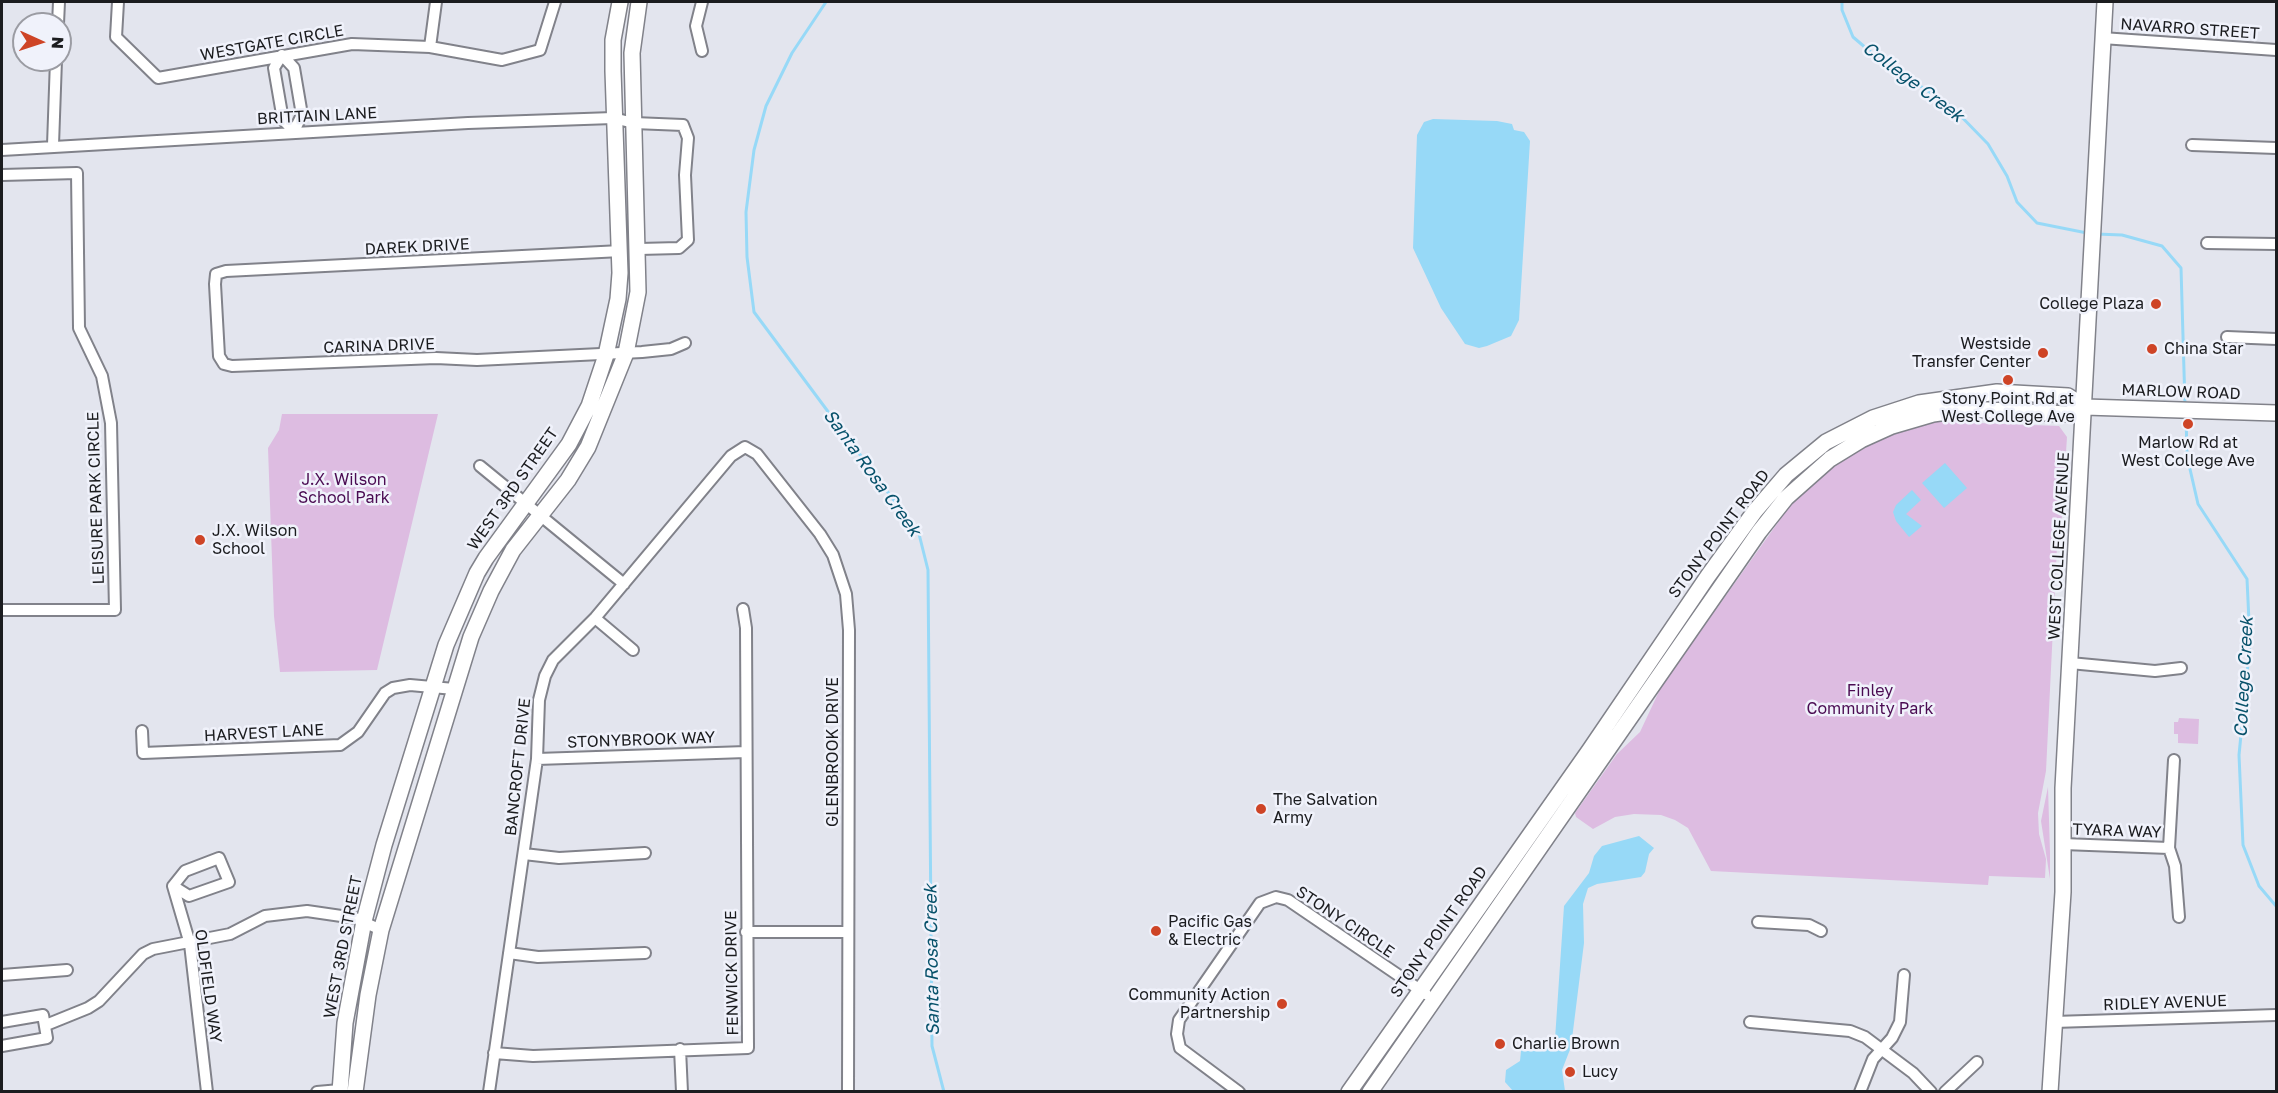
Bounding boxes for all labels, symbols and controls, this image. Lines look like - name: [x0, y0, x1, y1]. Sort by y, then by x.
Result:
- north arrow: [12, 12, 72, 72]
- street label: NAVARRO STREET: [2120, 15, 2260, 43]
- street label: WESTGATE CIRCLE: [199, 21, 345, 65]
- text: N: [48, 36, 68, 49]
- water label: College Creek: [1858, 37, 1968, 127]
- street label: BRITTAIN LANE: [257, 103, 377, 129]
- street label: DAREK DRIVE: [364, 235, 470, 259]
- place label: College Plaza: [2039, 294, 2144, 314]
- marker: College Plaza: [2149, 297, 2163, 311]
- street label: CARINA DRIVE: [323, 334, 435, 358]
- place label: Westside Transfer Center: [1912, 334, 2031, 372]
- place label: China Star: [2164, 339, 2243, 359]
- marker: China Star: [2145, 342, 2159, 356]
- marker: Westside Transfer Center: [2036, 346, 2050, 360]
- marker: Stony Point Rd at West College Ave: [2001, 373, 2015, 387]
- street label: MARLOW ROAD: [2121, 380, 2241, 404]
- place label: Stony Point Rd at West College Ave: [1941, 389, 2075, 427]
- water label: Santa Rosa Creek: [819, 405, 925, 541]
- street label: LEISURE PARK CIRCLE: [83, 411, 109, 585]
- marker: Marlow Rd at West College Ave: [2181, 417, 2195, 431]
- street label: WEST 3RD STREET: [464, 424, 562, 554]
- place label: Marlow Rd at West College Ave: [2121, 433, 2255, 471]
- street label: WEST COLLEGE AVENUE: [2044, 452, 2074, 640]
- street label: STONY POINT ROAD: [1664, 466, 1774, 602]
- park label: J.X. Wilson School Park: [298, 470, 390, 508]
- place label: J.X. Wilson School: [212, 521, 297, 559]
- marker: J.X. Wilson School: [193, 533, 207, 547]
- water label: College Creek: [2230, 616, 2258, 738]
- street label: GLENBROOK DRIVE: [823, 677, 843, 827]
- park label: Finley Community Park: [1807, 681, 1933, 719]
- street label: BANCROFT DRIVE: [501, 697, 535, 837]
- street label: HARVEST LANE: [203, 720, 325, 746]
- street label: STONYBROOK WAY: [567, 728, 715, 752]
- place label: The Salvation Army: [1273, 790, 1378, 828]
- marker: The Salvation Army: [1254, 802, 1268, 816]
- street label: TYARA WAY: [2072, 820, 2162, 842]
- street label: STONY POINT ROAD: [1386, 863, 1492, 1001]
- street label: WEST 3RD STREET: [320, 874, 366, 1020]
- street label: STONY CIRCLE: [1292, 882, 1398, 962]
- water label: Santa Rosa Creek: [920, 884, 944, 1036]
- street label: FENWICK DRIVE: [721, 910, 743, 1036]
- place label: Pacific Gas & Electric: [1168, 912, 1252, 950]
- marker: Pacific Gas & Electric: [1149, 924, 1163, 938]
- street label: OLDFIELD WAY: [191, 928, 225, 1044]
- place label: Community Action Partnership: [1128, 985, 1270, 1023]
- street label: RIDLEY AVENUE: [2103, 991, 2227, 1015]
- marker: Community Action Partnership: [1275, 997, 1289, 1011]
- place label: Charlie Brown: [1512, 1034, 1620, 1054]
- marker: Charlie Brown: [1493, 1037, 1507, 1051]
- place label: Lucy: [1582, 1062, 1618, 1082]
- marker: Lucy: [1563, 1065, 1577, 1079]

